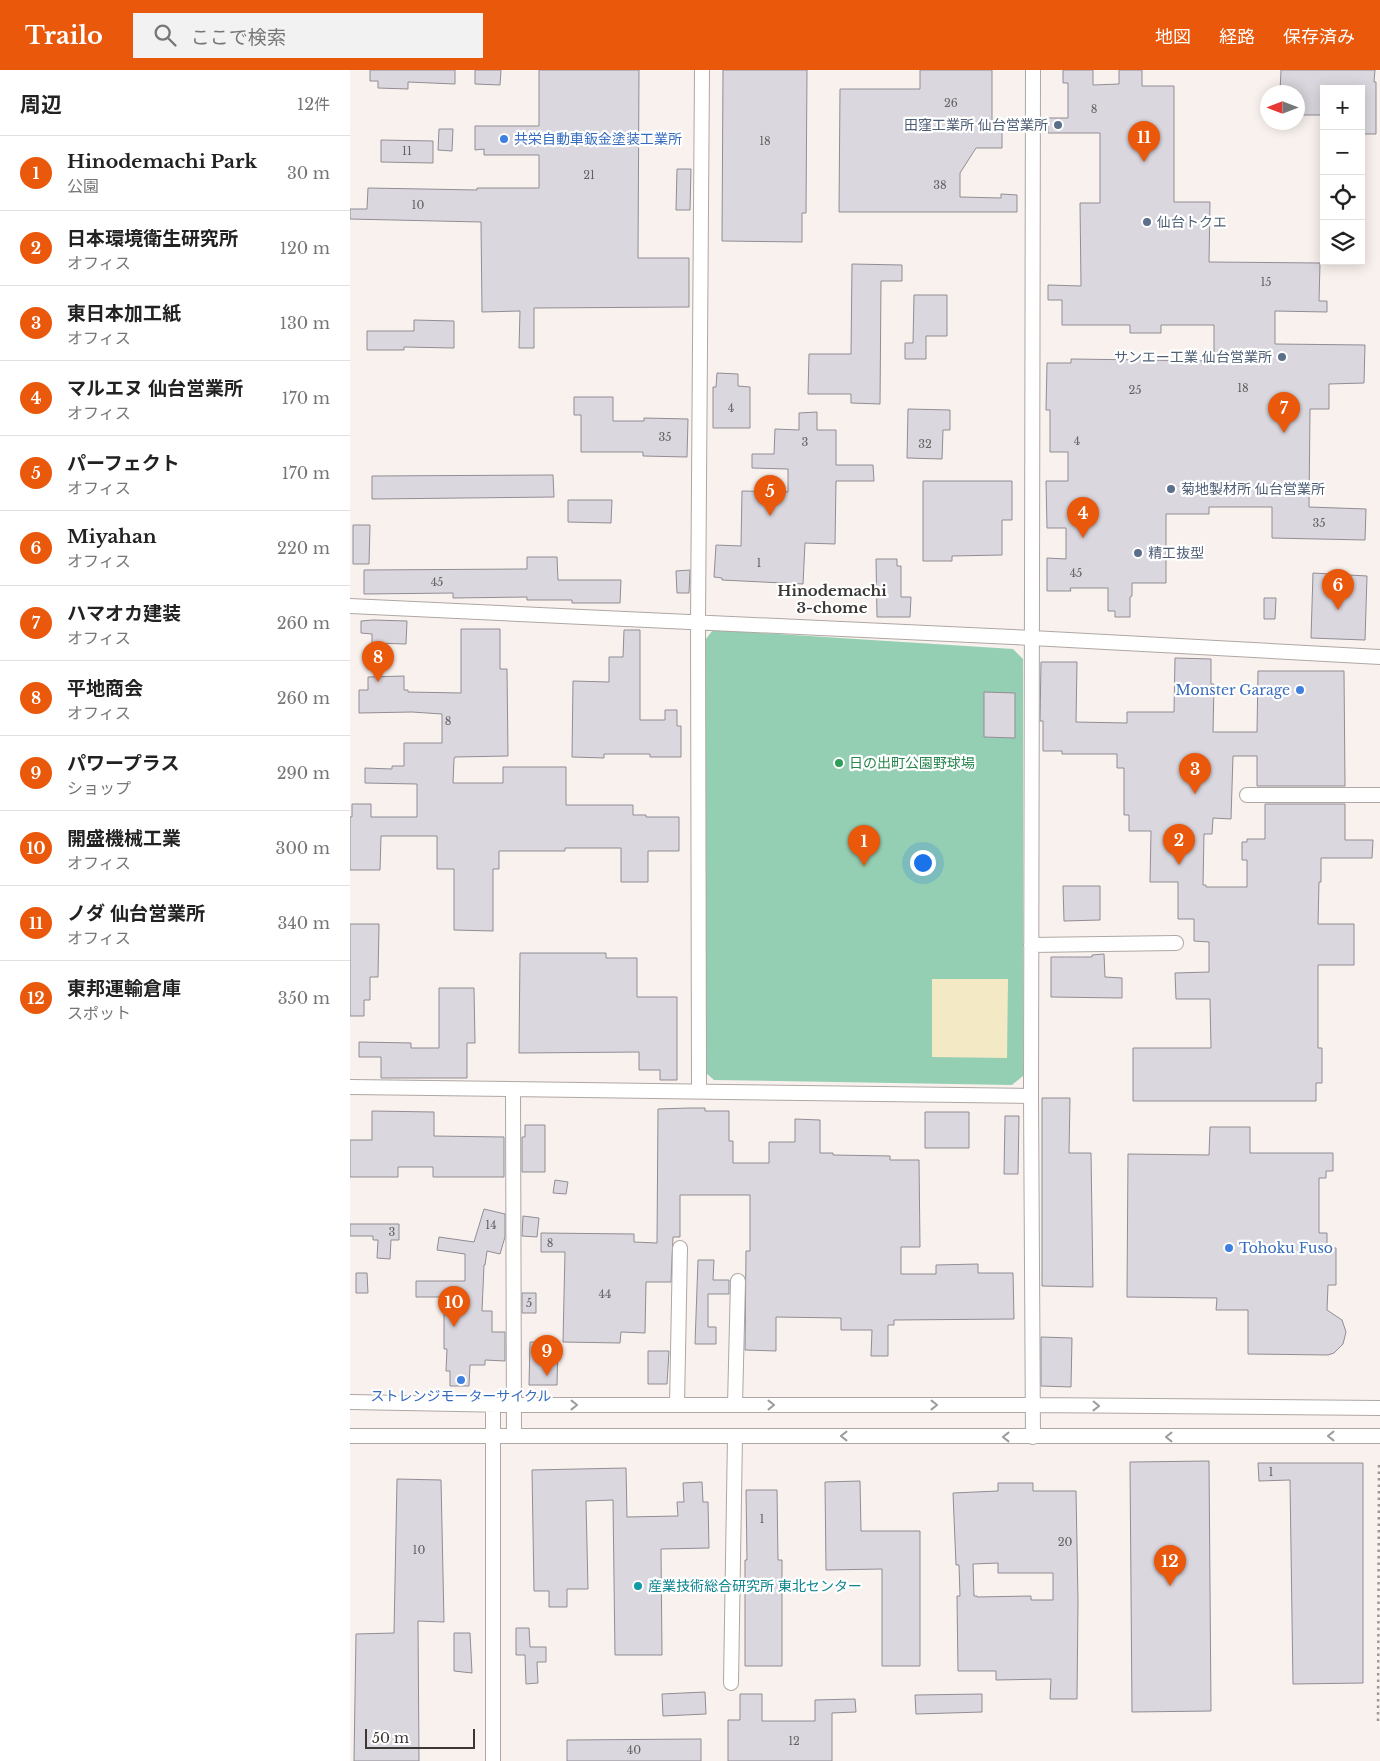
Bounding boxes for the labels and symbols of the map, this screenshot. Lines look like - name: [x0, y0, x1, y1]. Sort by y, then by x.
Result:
- north arrow: [1260, 85, 1305, 130]
- house number: 26: [944, 96, 958, 110]
- house number: 8: [1091, 102, 1097, 116]
- place label: 田窪工業所 仙台営業所: [904, 116, 1048, 134]
- marker: 田窪工業所 仙台営業所: [1052, 119, 1064, 131]
- pin: 11: [1128, 121, 1160, 162]
- place label: 共栄自動車鈑金塗装工業所: [514, 130, 682, 148]
- marker: 共栄自動車鈑金塗装工業所: [498, 133, 510, 145]
- house number: 18: [759, 134, 771, 148]
- house number: 11: [402, 144, 412, 158]
- house number: 21: [583, 168, 595, 182]
- house number: 38: [933, 178, 947, 192]
- house number: 10: [412, 198, 425, 212]
- place label: 仙台トクエ: [1157, 213, 1227, 231]
- marker: 仙台トクエ: [1141, 216, 1153, 228]
- house number: 15: [1260, 275, 1272, 289]
- place label: サンエー工業 仙台営業所: [1114, 348, 1272, 366]
- marker: サンエー工業 仙台営業所: [1276, 351, 1288, 363]
- house number: 18: [1237, 381, 1249, 395]
- house number: 25: [1128, 383, 1142, 397]
- pin: 7: [1268, 392, 1300, 433]
- house number: 4: [728, 401, 734, 415]
- house number: 35: [658, 430, 672, 444]
- house number: 4: [1074, 434, 1080, 448]
- house number: 3: [802, 435, 809, 449]
- house number: 32: [918, 437, 932, 451]
- pin: 5: [754, 475, 786, 516]
- place label: 菊地製材所 仙台営業所: [1181, 480, 1325, 498]
- marker: 菊地製材所 仙台営業所: [1165, 483, 1177, 495]
- pin: 4: [1067, 497, 1099, 538]
- house number: 35: [1312, 516, 1326, 530]
- place label: 精工抜型: [1148, 544, 1204, 562]
- marker: 精工抜型: [1132, 547, 1144, 559]
- house number: 1: [757, 556, 762, 570]
- house number: 45: [1070, 566, 1082, 580]
- pin: 6: [1322, 569, 1354, 610]
- house number: 45: [431, 575, 443, 589]
- district label: Hinodemachi 3-chome: [777, 581, 887, 617]
- pin: 8: [362, 641, 394, 682]
- place label: Monster Garage: [1176, 681, 1290, 699]
- marker: Monster Garage: [1294, 684, 1306, 696]
- house number: 8: [445, 714, 451, 728]
- pin: 3: [1179, 753, 1211, 794]
- place label: 日の出町公園野球場: [849, 754, 975, 772]
- marker: 日の出町公園野球場: [833, 757, 845, 769]
- pin: 2: [1163, 824, 1195, 865]
- pin: 1: [848, 825, 880, 866]
- your location: [910, 850, 936, 876]
- house number: 14: [485, 1218, 497, 1232]
- house number: 3: [389, 1225, 396, 1239]
- house number: 8: [547, 1236, 553, 1250]
- place label: Tohoku Fuso: [1239, 1239, 1333, 1257]
- marker: Tohoku Fuso: [1223, 1242, 1235, 1254]
- pin: 10: [438, 1286, 470, 1327]
- house number: 44: [599, 1287, 611, 1301]
- house number: 5: [526, 1296, 532, 1310]
- pin: 9: [531, 1335, 563, 1376]
- marker: ストレンジモーターサイクル: [455, 1374, 467, 1386]
- place label: ストレンジモーターサイクル: [370, 1387, 552, 1405]
- one-way arrow: [570, 1400, 578, 1410]
- one-way arrow: [768, 1400, 775, 1410]
- one-way arrow: [930, 1400, 938, 1410]
- one-way arrow: [1092, 1401, 1100, 1411]
- one-way arrow: [840, 1431, 848, 1441]
- one-way arrow: [1327, 1431, 1335, 1441]
- one-way arrow: [1002, 1432, 1010, 1442]
- one-way arrow: [1165, 1432, 1172, 1442]
- house number: 1: [1269, 1465, 1274, 1479]
- house number: 1: [760, 1512, 765, 1526]
- house number: 20: [1058, 1535, 1072, 1549]
- house number: 10: [413, 1543, 426, 1557]
- pin: 12: [1154, 1545, 1186, 1586]
- place label: 産業技術総合研究所 東北センター: [648, 1577, 862, 1595]
- marker: 産業技術総合研究所 東北センター: [632, 1580, 644, 1592]
- scale bar: [365, 1726, 475, 1749]
- house number: 12: [788, 1734, 800, 1748]
- house number: 40: [627, 1743, 641, 1757]

